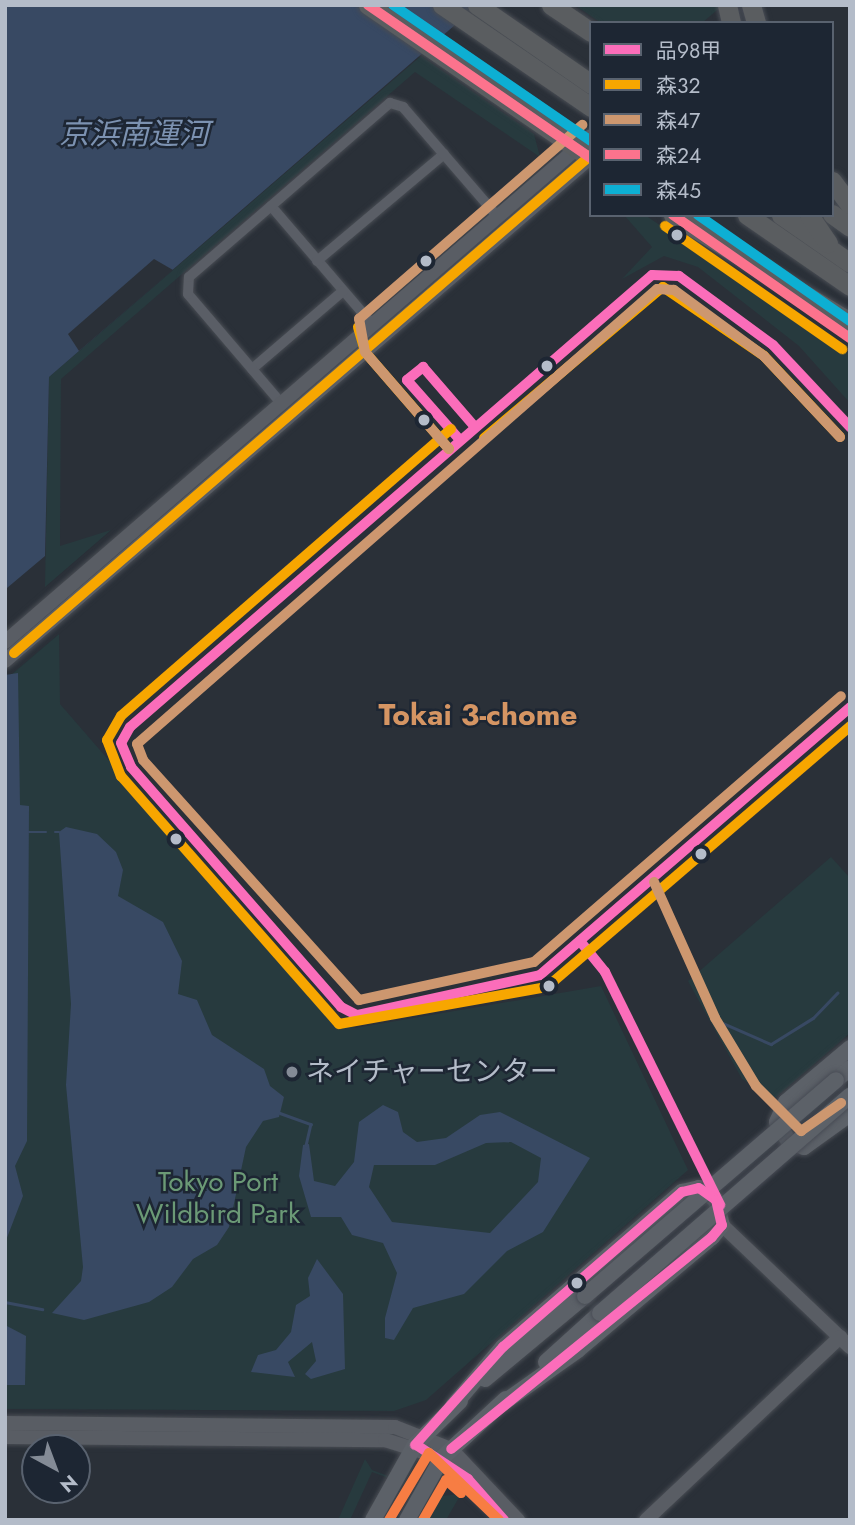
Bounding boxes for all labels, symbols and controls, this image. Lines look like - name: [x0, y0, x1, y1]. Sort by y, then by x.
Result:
- legend: [589, 21, 834, 217]
- text: 品98甲: [656, 36, 722, 66]
- text: 森32: [656, 71, 700, 101]
- text: 森47: [656, 106, 700, 136]
- water label: 京浜南運河: [59, 116, 209, 152]
- text: 森24: [656, 141, 701, 171]
- text: 森45: [656, 176, 701, 206]
- unlabelled marker: [670, 228, 684, 242]
- unlabelled marker: [419, 254, 433, 268]
- unlabelled marker: [540, 359, 554, 373]
- unlabelled marker: [417, 413, 431, 427]
- district label: Tokai 3-chome: [379, 697, 577, 733]
- unlabelled marker: [169, 832, 183, 846]
- unlabelled marker: [694, 847, 708, 861]
- unlabelled marker: [542, 979, 556, 993]
- place label: ネイチャーセンター: [306, 1055, 558, 1089]
- marker: ネイチャーセンター: [284, 1064, 300, 1080]
- park label: Tokyo Port Wildbird Park: [136, 1165, 300, 1231]
- unlabelled marker: [570, 1276, 584, 1290]
- north arrow: [21, 1434, 91, 1504]
- text: N: [54, 1469, 83, 1499]

